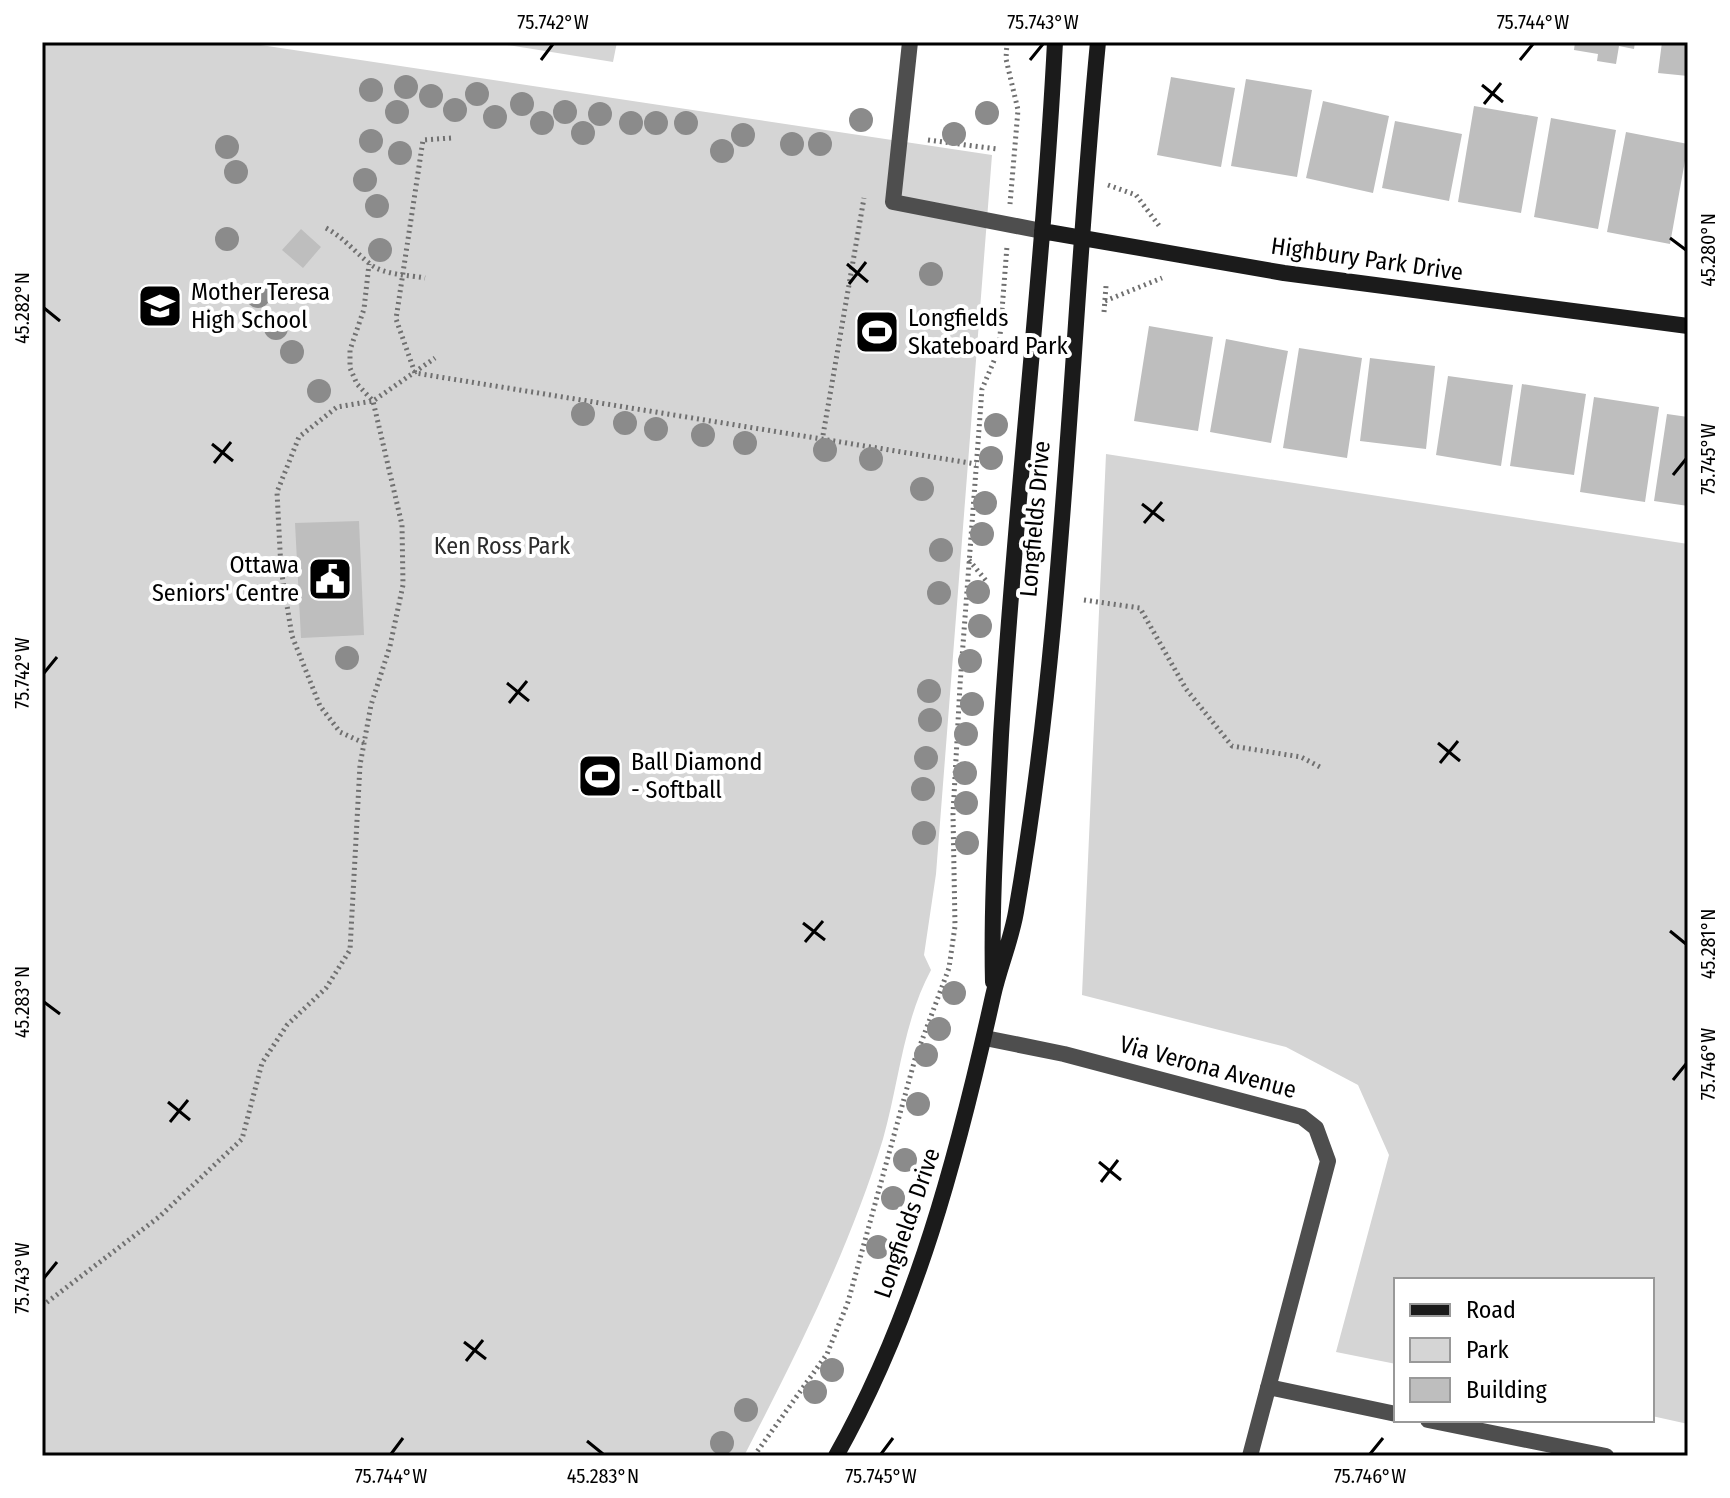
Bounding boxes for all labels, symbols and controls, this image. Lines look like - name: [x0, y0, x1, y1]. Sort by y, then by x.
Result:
- text: 75.742°W: [517, 10, 589, 34]
- text: 75.743°W: [1007, 10, 1079, 34]
- text: 75.744°W: [1497, 10, 1569, 34]
- text: 45.280°N: [1696, 213, 1720, 287]
- street label: Highbury Park Drive: [1269, 232, 1465, 286]
- text: 45.282°N: [10, 272, 34, 344]
- place label: Mother Teresa High School: [191, 278, 330, 334]
- school or university icon: Mother Teresa High School: [136, 282, 184, 330]
- place label: Longfields Skateboard Park: [908, 304, 1068, 360]
- sports icon: Longfields Skateboard Park: [853, 308, 901, 356]
- text: 75.745°W: [1696, 423, 1720, 495]
- street label: Longfields Drive: [1014, 440, 1056, 598]
- park label: Ken Ross Park: [434, 532, 571, 560]
- place label: Ottawa Seniors' Centre: [152, 551, 299, 607]
- public building icon: Ottawa Seniors' Centre: [306, 555, 354, 603]
- text: 75.742°W: [10, 637, 34, 709]
- place label: Ball Diamond - Softball: [631, 748, 762, 804]
- sports icon: Ball Diamond - Softball: [576, 752, 624, 800]
- text: 45.281°N: [1696, 909, 1720, 979]
- text: 45.283°N: [10, 966, 34, 1038]
- text: 75.746°W: [1696, 1028, 1720, 1100]
- street label: Via Verona Avenue: [1117, 1030, 1299, 1104]
- street label: Longfields Drive: [868, 1144, 946, 1302]
- text: 75.743°W: [10, 1242, 34, 1314]
- legend: [1394, 1278, 1654, 1422]
- text: Road: [1466, 1296, 1516, 1324]
- text: Park: [1466, 1336, 1509, 1364]
- text: Building: [1466, 1376, 1548, 1404]
- text: 75.744°W: [355, 1464, 427, 1488]
- text: 45.283°N: [567, 1464, 639, 1488]
- text: 75.745°W: [845, 1464, 917, 1488]
- text: 75.746°W: [1334, 1464, 1406, 1488]

